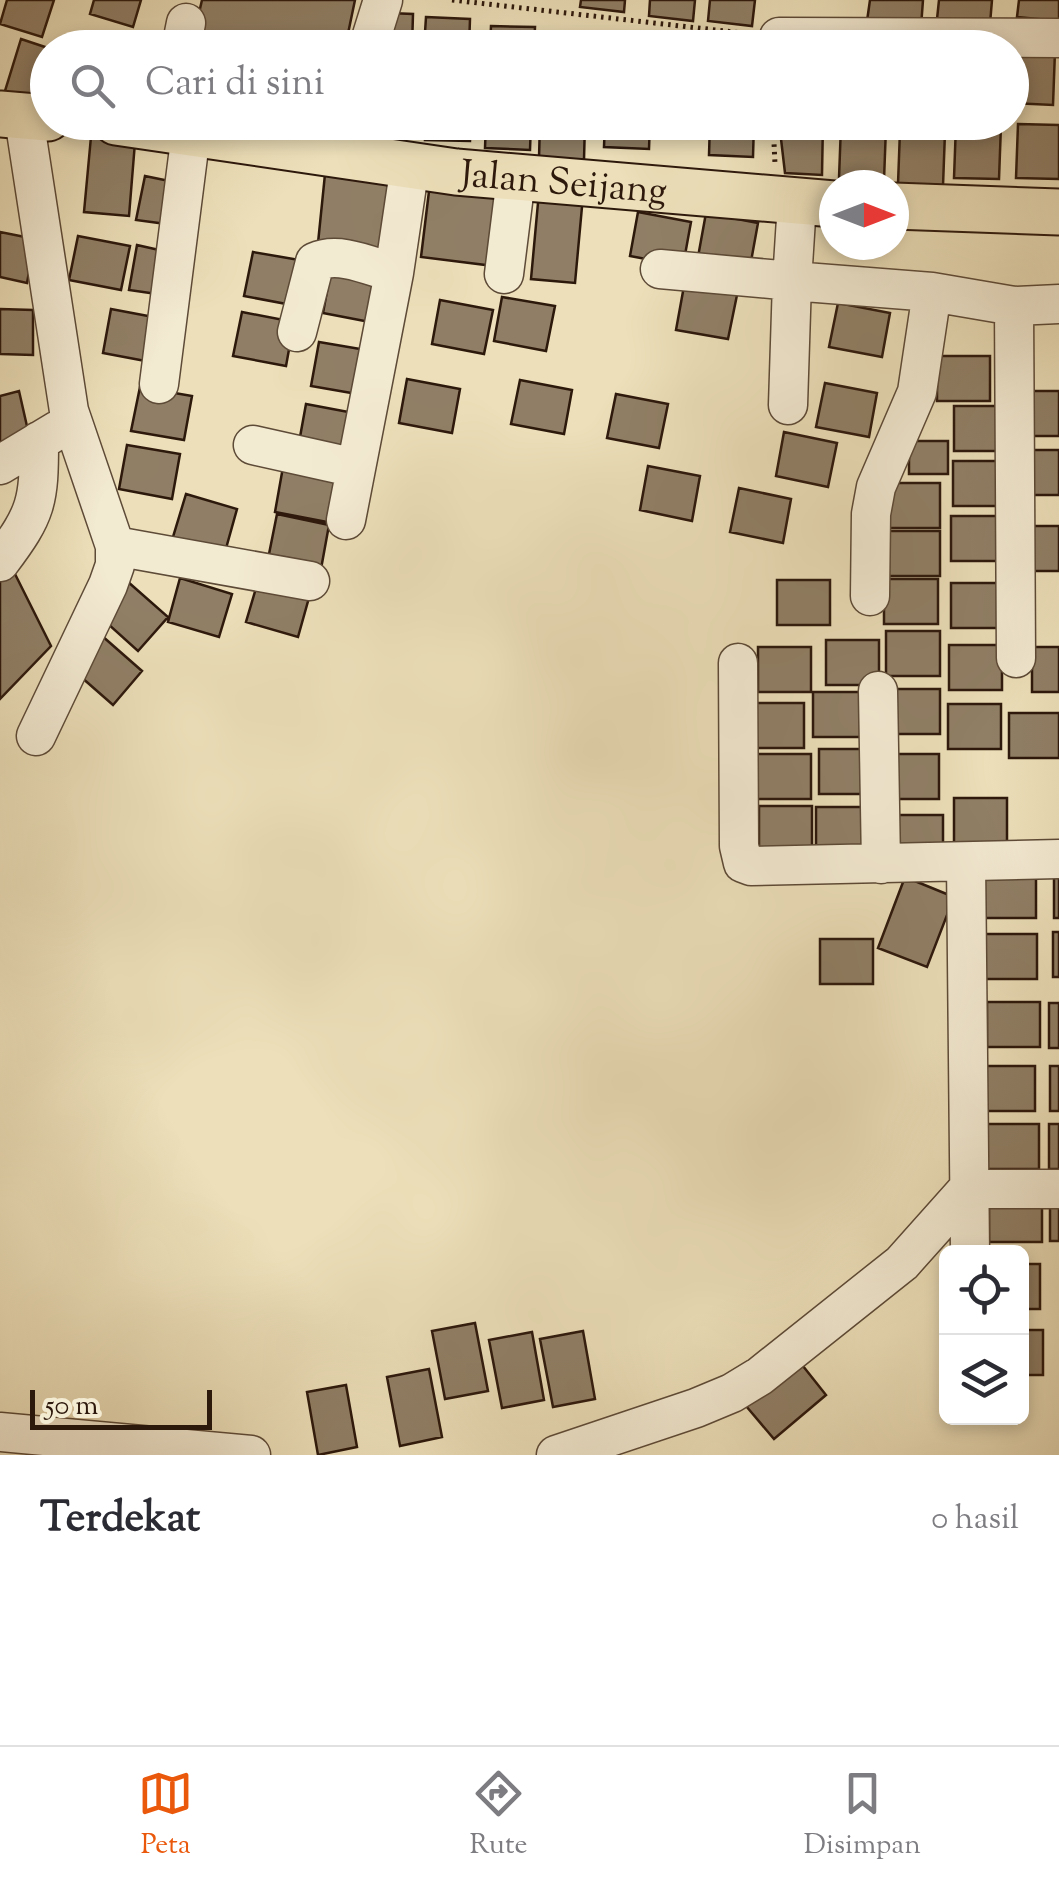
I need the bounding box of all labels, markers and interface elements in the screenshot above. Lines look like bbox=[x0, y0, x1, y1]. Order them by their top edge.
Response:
search box bbox=[30, 30, 1029, 140]
icon: search bbox=[65, 58, 120, 113]
text: Cari di sini bbox=[145, 58, 325, 112]
street label: Jalan Seijang bbox=[456, 149, 669, 221]
north arrow bbox=[819, 170, 909, 260]
map controls bbox=[939, 1245, 1029, 1425]
button: locate bbox=[939, 1245, 1029, 1335]
button: layers bbox=[939, 1335, 1029, 1425]
scale bar bbox=[30, 1385, 212, 1430]
text: 50 m bbox=[45, 1387, 99, 1427]
text: Terdekat bbox=[40, 1490, 200, 1550]
text: 0 hasil bbox=[931, 1497, 1019, 1543]
tab: Peta bbox=[138, 1766, 193, 1866]
tab: Rute bbox=[469, 1766, 528, 1866]
tab: Disimpan bbox=[804, 1766, 921, 1866]

